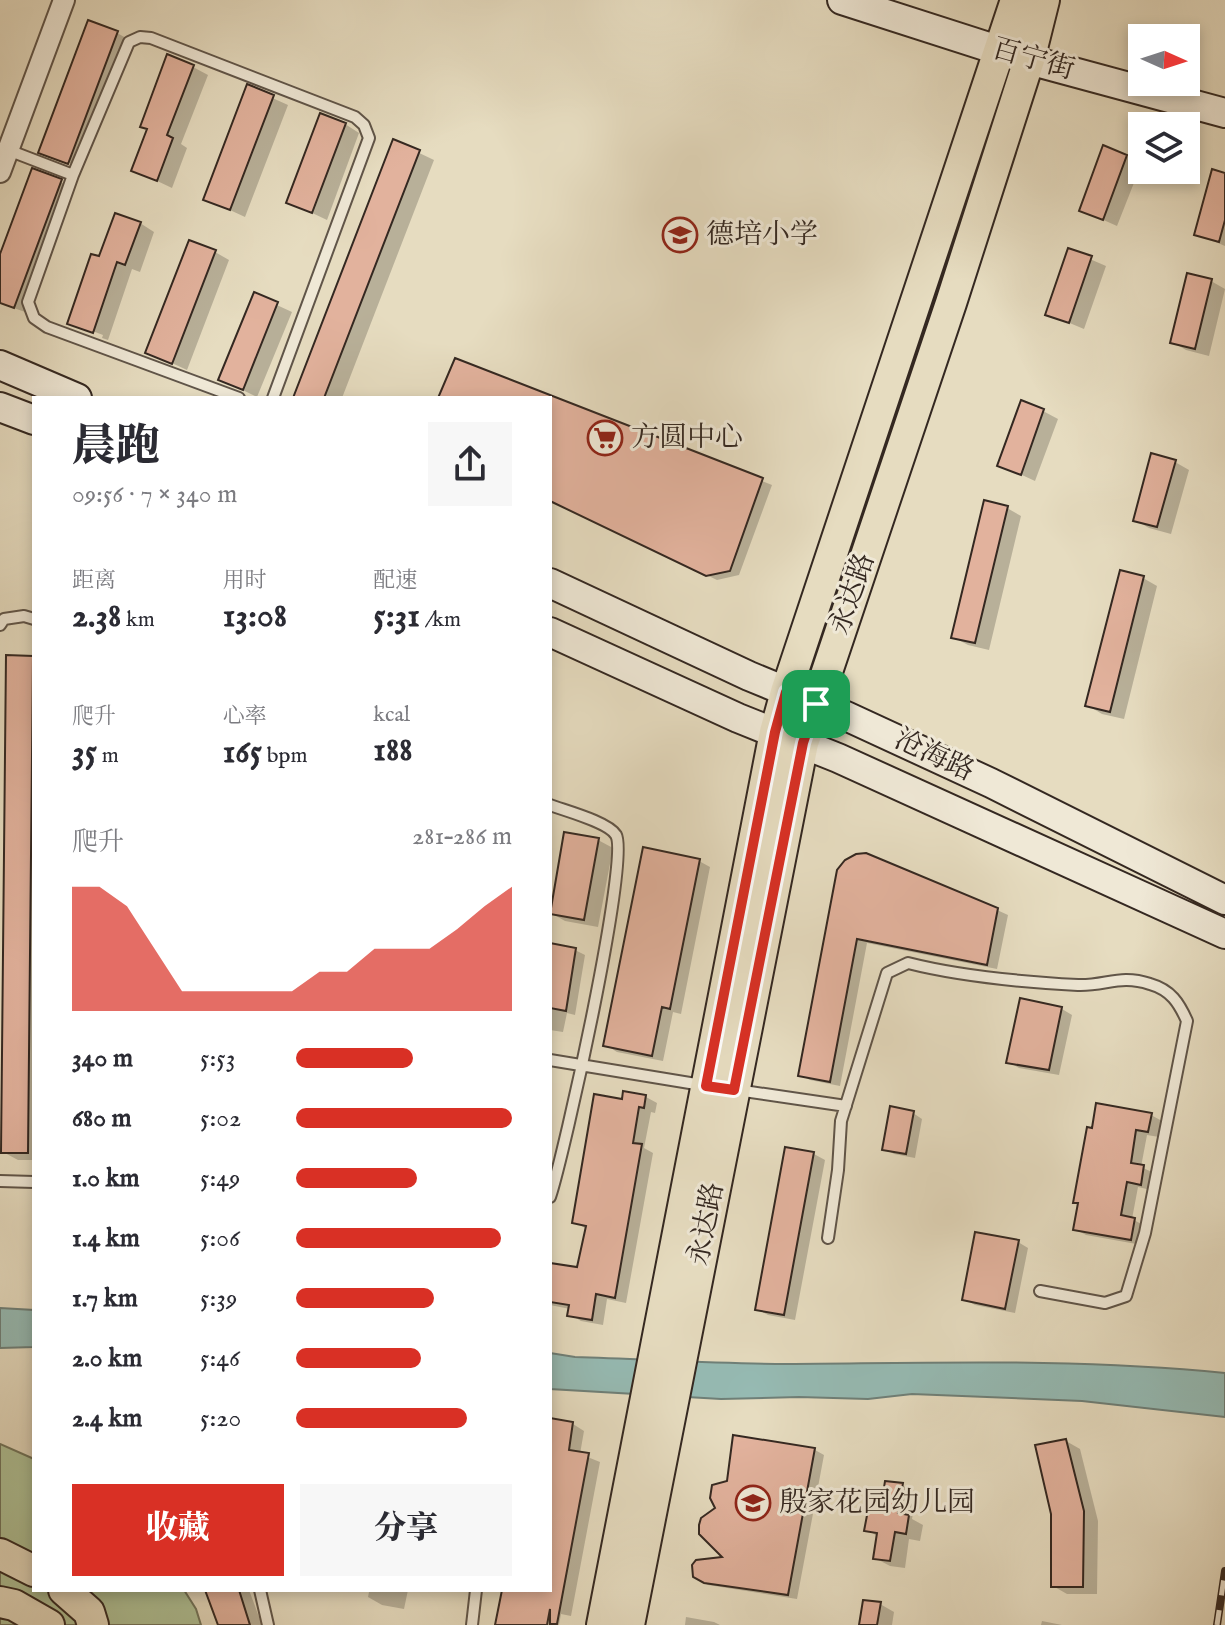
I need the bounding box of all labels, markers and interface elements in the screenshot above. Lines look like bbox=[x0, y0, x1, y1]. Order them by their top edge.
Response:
north arrow bbox=[1128, 24, 1200, 96]
map controls bbox=[1128, 24, 1200, 184]
street label: 百宁街 bbox=[988, 32, 1078, 88]
button: layers bbox=[1128, 112, 1200, 184]
school or university icon: 德培小学 bbox=[661, 216, 699, 254]
place label: 德培小学 bbox=[706, 218, 818, 253]
supermarket icon: 方圆中心 bbox=[586, 419, 624, 457]
text: 晨跑 bbox=[72, 420, 160, 476]
place label: 方圆中心 bbox=[631, 421, 743, 456]
button: share bbox=[428, 422, 512, 506]
text: 09:56 · 7 × 340 m bbox=[72, 478, 237, 511]
street label: 永达路 bbox=[823, 549, 883, 639]
text: 距离 bbox=[72, 567, 116, 595]
text: 用时 bbox=[223, 567, 267, 595]
text: 配速 bbox=[373, 567, 417, 595]
text: 2.38 bbox=[72, 595, 121, 638]
text: 13:08 bbox=[223, 595, 287, 638]
text: 5:31 bbox=[373, 595, 420, 638]
text: km bbox=[121, 606, 155, 634]
text: /km bbox=[420, 606, 461, 634]
pin bbox=[782, 670, 850, 738]
icon: arrive bbox=[794, 682, 838, 726]
text: kcal bbox=[373, 701, 410, 729]
text: 爬升 bbox=[72, 703, 116, 731]
text: 心率 bbox=[223, 703, 267, 731]
street label: 沧海路 bbox=[889, 722, 979, 790]
text: 188 bbox=[373, 729, 413, 772]
text: 35 bbox=[72, 731, 97, 774]
text: 165 bbox=[223, 731, 262, 774]
text: m bbox=[97, 742, 119, 770]
text: bpm bbox=[262, 742, 307, 770]
text: 281–286 m bbox=[412, 820, 512, 853]
text: 爬升 bbox=[72, 826, 124, 859]
text: 340 m bbox=[72, 1042, 133, 1075]
text: 5:53 bbox=[200, 1042, 235, 1075]
text: 680 m bbox=[72, 1102, 132, 1135]
text: 5:02 bbox=[200, 1102, 241, 1135]
text: 1.0 km bbox=[72, 1162, 140, 1195]
text: 5:49 bbox=[200, 1162, 240, 1195]
street label: 永达路 bbox=[682, 1179, 732, 1269]
text: 1.4 km bbox=[72, 1222, 140, 1255]
text: 5:06 bbox=[200, 1222, 240, 1255]
text: 1.7 km bbox=[72, 1282, 138, 1315]
text: 5:39 bbox=[200, 1282, 237, 1315]
text: 2.0 km bbox=[72, 1342, 142, 1375]
text: 5:46 bbox=[200, 1342, 240, 1375]
text: 2.4 km bbox=[72, 1402, 142, 1435]
text: 5:20 bbox=[200, 1402, 241, 1435]
button: 收藏 bbox=[72, 1484, 284, 1576]
button: 分享 bbox=[300, 1484, 512, 1576]
school or university icon: 殷家花园幼儿园 bbox=[734, 1484, 772, 1522]
place label: 殷家花园幼儿园 bbox=[779, 1486, 975, 1521]

